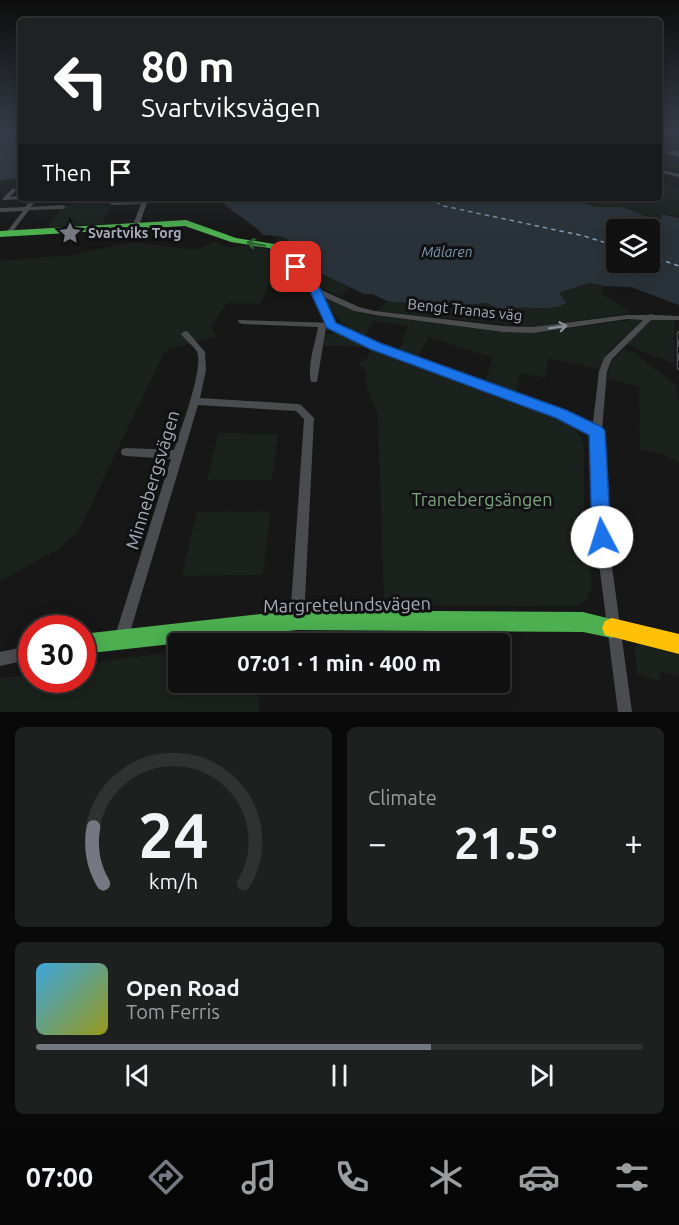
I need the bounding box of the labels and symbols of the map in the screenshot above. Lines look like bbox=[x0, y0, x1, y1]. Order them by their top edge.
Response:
place icon: Svartviks Torg bbox=[57, 220, 83, 246]
place label: Svartviks Torg bbox=[88, 225, 182, 241]
one-way arrow bbox=[247, 238, 266, 249]
pin bbox=[270, 241, 321, 292]
water label: Mälaren bbox=[422, 244, 472, 260]
street label: Bengt Tranas väg bbox=[407, 295, 523, 324]
one-way arrow bbox=[548, 321, 567, 332]
street label: Minnebergsvägen bbox=[121, 408, 183, 552]
park label: Tranebergsängen bbox=[411, 489, 553, 509]
position arrow bbox=[570, 505, 634, 569]
street label: Margretelundsvägen bbox=[263, 593, 431, 615]
speed limit sign: 30 bbox=[18, 615, 96, 693]

